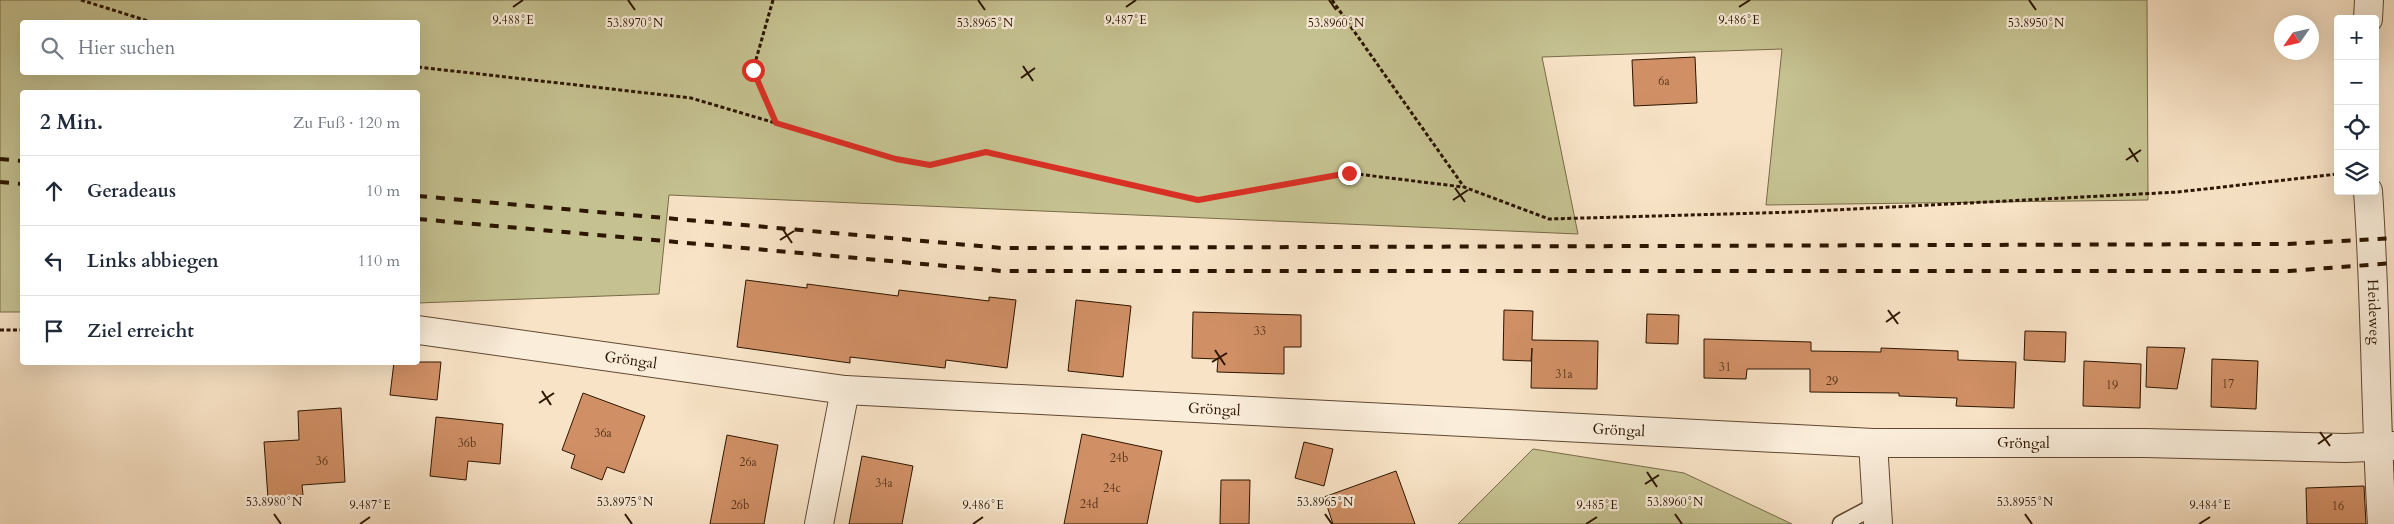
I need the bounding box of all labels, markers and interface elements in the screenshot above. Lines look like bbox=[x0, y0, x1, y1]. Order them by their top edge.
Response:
text: 9.488°E bbox=[492, 12, 534, 28]
text: 9.487°E bbox=[1105, 12, 1147, 28]
text: 9.486°E bbox=[1718, 12, 1760, 28]
text: 53.8970°N bbox=[607, 15, 664, 31]
text: 53.8965°N bbox=[957, 15, 1014, 31]
text: 53.8960°N bbox=[1308, 15, 1365, 31]
text: 53.8950°N bbox=[2008, 15, 2065, 31]
north arrow bbox=[2274, 15, 2319, 60]
map controls bbox=[2334, 15, 2379, 195]
button: + bbox=[2334, 15, 2379, 60]
search box bbox=[20, 20, 420, 75]
icon: search bbox=[38, 34, 66, 62]
text: Hier suchen bbox=[78, 35, 175, 61]
route start bbox=[742, 59, 765, 82]
button: − bbox=[2334, 60, 2379, 105]
house number: 6a bbox=[1658, 73, 1670, 89]
button: locate bbox=[2334, 105, 2379, 150]
text: 2 Min. bbox=[40, 108, 103, 137]
text: Zu Fuß · 120 m bbox=[293, 112, 400, 134]
button: layers bbox=[2334, 150, 2379, 195]
route end bbox=[1338, 162, 1361, 185]
icon: ahead bbox=[40, 177, 68, 205]
text: Geradeaus bbox=[87, 178, 176, 204]
text: 10 m bbox=[366, 180, 400, 202]
icon: left bbox=[40, 247, 68, 275]
text: Links abbiegen bbox=[87, 248, 219, 274]
text: 110 m bbox=[358, 250, 400, 272]
street label: Heideweg bbox=[2363, 279, 2385, 346]
icon: arrive bbox=[40, 317, 68, 345]
text: Ziel erreicht bbox=[87, 318, 194, 344]
house number: 33 bbox=[1254, 323, 1266, 339]
street label: Gröngal bbox=[603, 346, 659, 374]
house number: 31 bbox=[1719, 359, 1731, 375]
house number: 31a bbox=[1555, 366, 1574, 382]
house number: 29 bbox=[1826, 373, 1838, 389]
house number: 17 bbox=[2222, 376, 2234, 392]
house number: 19 bbox=[2106, 377, 2118, 393]
street label: Gröngal bbox=[1187, 398, 1241, 420]
street label: Gröngal bbox=[1592, 419, 1646, 441]
house number: 36a bbox=[594, 425, 613, 441]
street label: Gröngal bbox=[1997, 433, 2050, 453]
house number: 36b bbox=[458, 435, 476, 451]
house number: 24b bbox=[1110, 450, 1128, 466]
house number: 36 bbox=[316, 453, 328, 469]
house number: 26a bbox=[739, 454, 758, 470]
house number: 34a bbox=[875, 475, 894, 491]
house number: 24c bbox=[1103, 480, 1121, 496]
text: 53.8980°N bbox=[246, 494, 303, 510]
text: 53.8975°N bbox=[597, 494, 654, 510]
text: 53.8965°N bbox=[1297, 494, 1354, 510]
text: 53.8960°N bbox=[1647, 494, 1704, 510]
text: 53.8955°N bbox=[1997, 494, 2054, 510]
house number: 24d bbox=[1080, 496, 1099, 512]
text: 9.487°E bbox=[349, 497, 391, 513]
house number: 26b bbox=[731, 497, 749, 513]
text: 9.486°E bbox=[962, 497, 1004, 513]
text: 9.485°E bbox=[1576, 497, 1618, 513]
text: 9.484°E bbox=[2189, 497, 2231, 513]
house number: 16 bbox=[2332, 498, 2344, 514]

